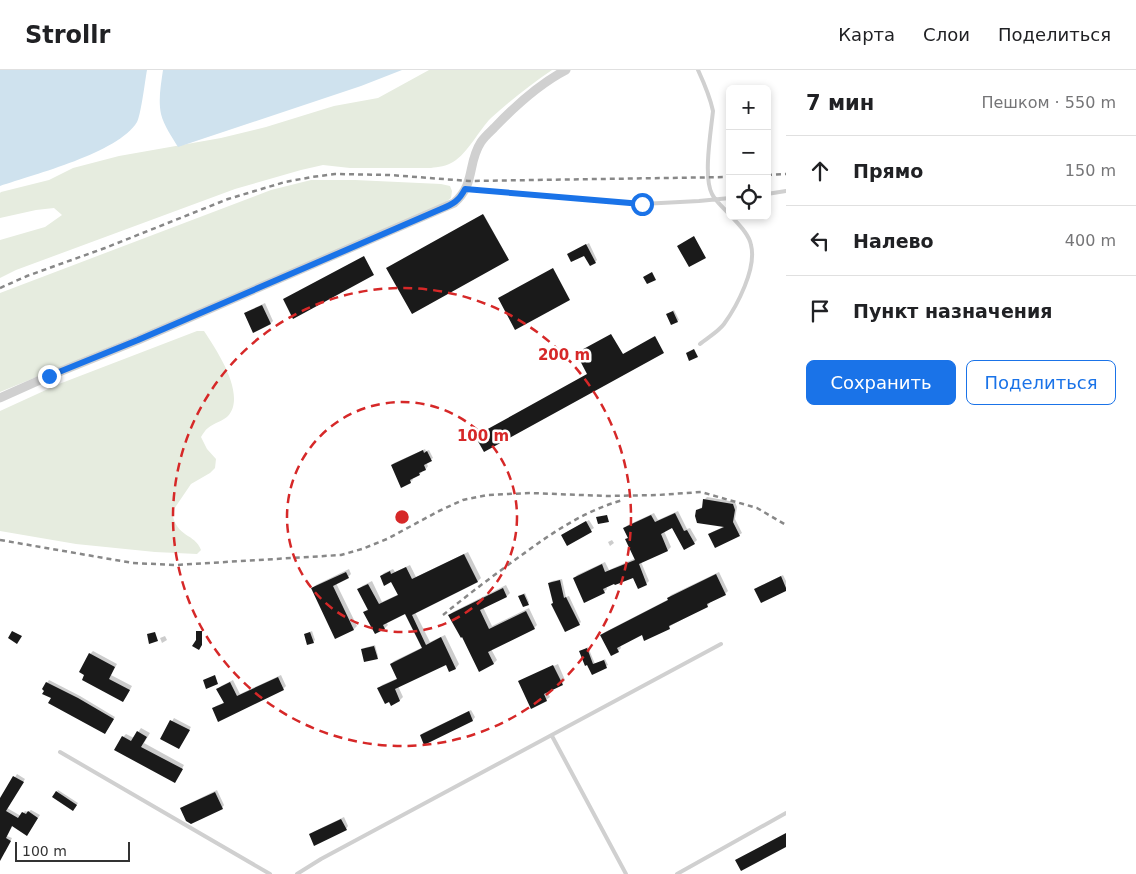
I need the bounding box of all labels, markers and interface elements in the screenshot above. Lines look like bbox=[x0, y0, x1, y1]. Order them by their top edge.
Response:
text: Strollr bbox=[25, 21, 110, 49]
text: Карта bbox=[838, 24, 895, 45]
text: Слои bbox=[923, 24, 970, 45]
text: Поделиться bbox=[998, 24, 1111, 45]
map controls bbox=[726, 85, 771, 220]
button: + bbox=[726, 85, 771, 130]
text: 7 мин bbox=[806, 91, 874, 115]
text: Пешком · 550 m bbox=[981, 93, 1116, 112]
button: − bbox=[726, 130, 771, 175]
icon: ahead bbox=[806, 157, 834, 185]
text: Прямо bbox=[853, 160, 923, 182]
text: 150 m bbox=[1065, 161, 1116, 180]
button: locate bbox=[726, 175, 771, 220]
route start bbox=[631, 193, 654, 216]
icon: left bbox=[806, 227, 834, 255]
text: Налево bbox=[853, 230, 934, 252]
text: 400 m bbox=[1065, 231, 1116, 250]
icon: arrive bbox=[806, 297, 834, 325]
text: Пункт назначения bbox=[853, 300, 1052, 322]
text: 200 m bbox=[538, 346, 590, 364]
button: Сохранить bbox=[806, 360, 956, 405]
button: Поделиться bbox=[966, 360, 1116, 405]
route end bbox=[38, 365, 61, 388]
text: 100 m bbox=[457, 427, 509, 445]
centre of rings bbox=[393, 508, 411, 526]
scale bar bbox=[15, 839, 130, 862]
text: 100 m bbox=[22, 843, 67, 859]

